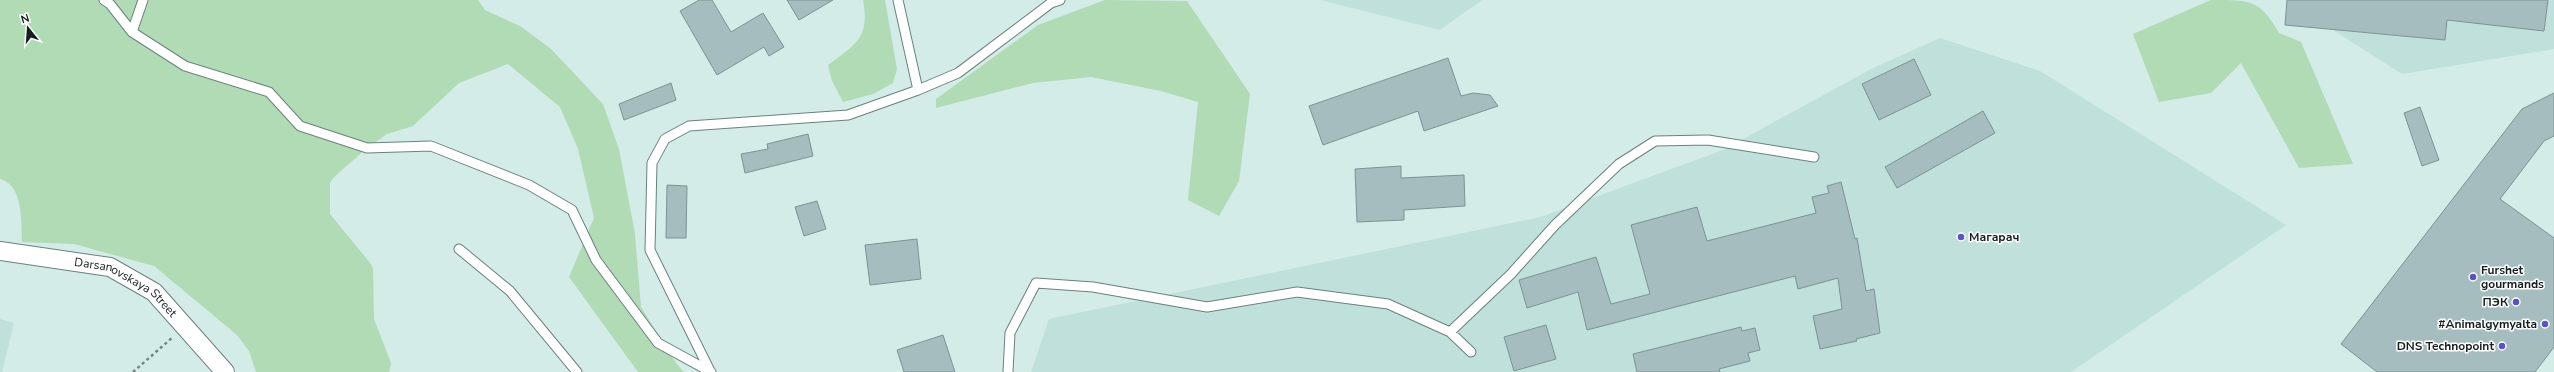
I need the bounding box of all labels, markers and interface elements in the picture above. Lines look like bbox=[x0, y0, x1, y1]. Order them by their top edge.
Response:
north arrow bbox=[8, 8, 48, 48]
text: N bbox=[19, 11, 31, 27]
place label: Магарач bbox=[1969, 229, 2019, 245]
marker: Магарач bbox=[1956, 232, 1966, 242]
street label: Darsanovskaya Street bbox=[73, 254, 181, 321]
place label: Furshet gourmands bbox=[2481, 262, 2544, 292]
marker: Furshet gourmands bbox=[2468, 272, 2478, 282]
place label: ПЭК bbox=[2483, 294, 2509, 310]
marker: ПЭК bbox=[2511, 297, 2521, 307]
place label: #Animalgymyalta bbox=[2438, 316, 2537, 332]
marker: #Animalgymyalta bbox=[2540, 319, 2550, 329]
place label: DNS Technopoint bbox=[2397, 338, 2494, 354]
marker: DNS Technopoint bbox=[2497, 341, 2507, 351]

